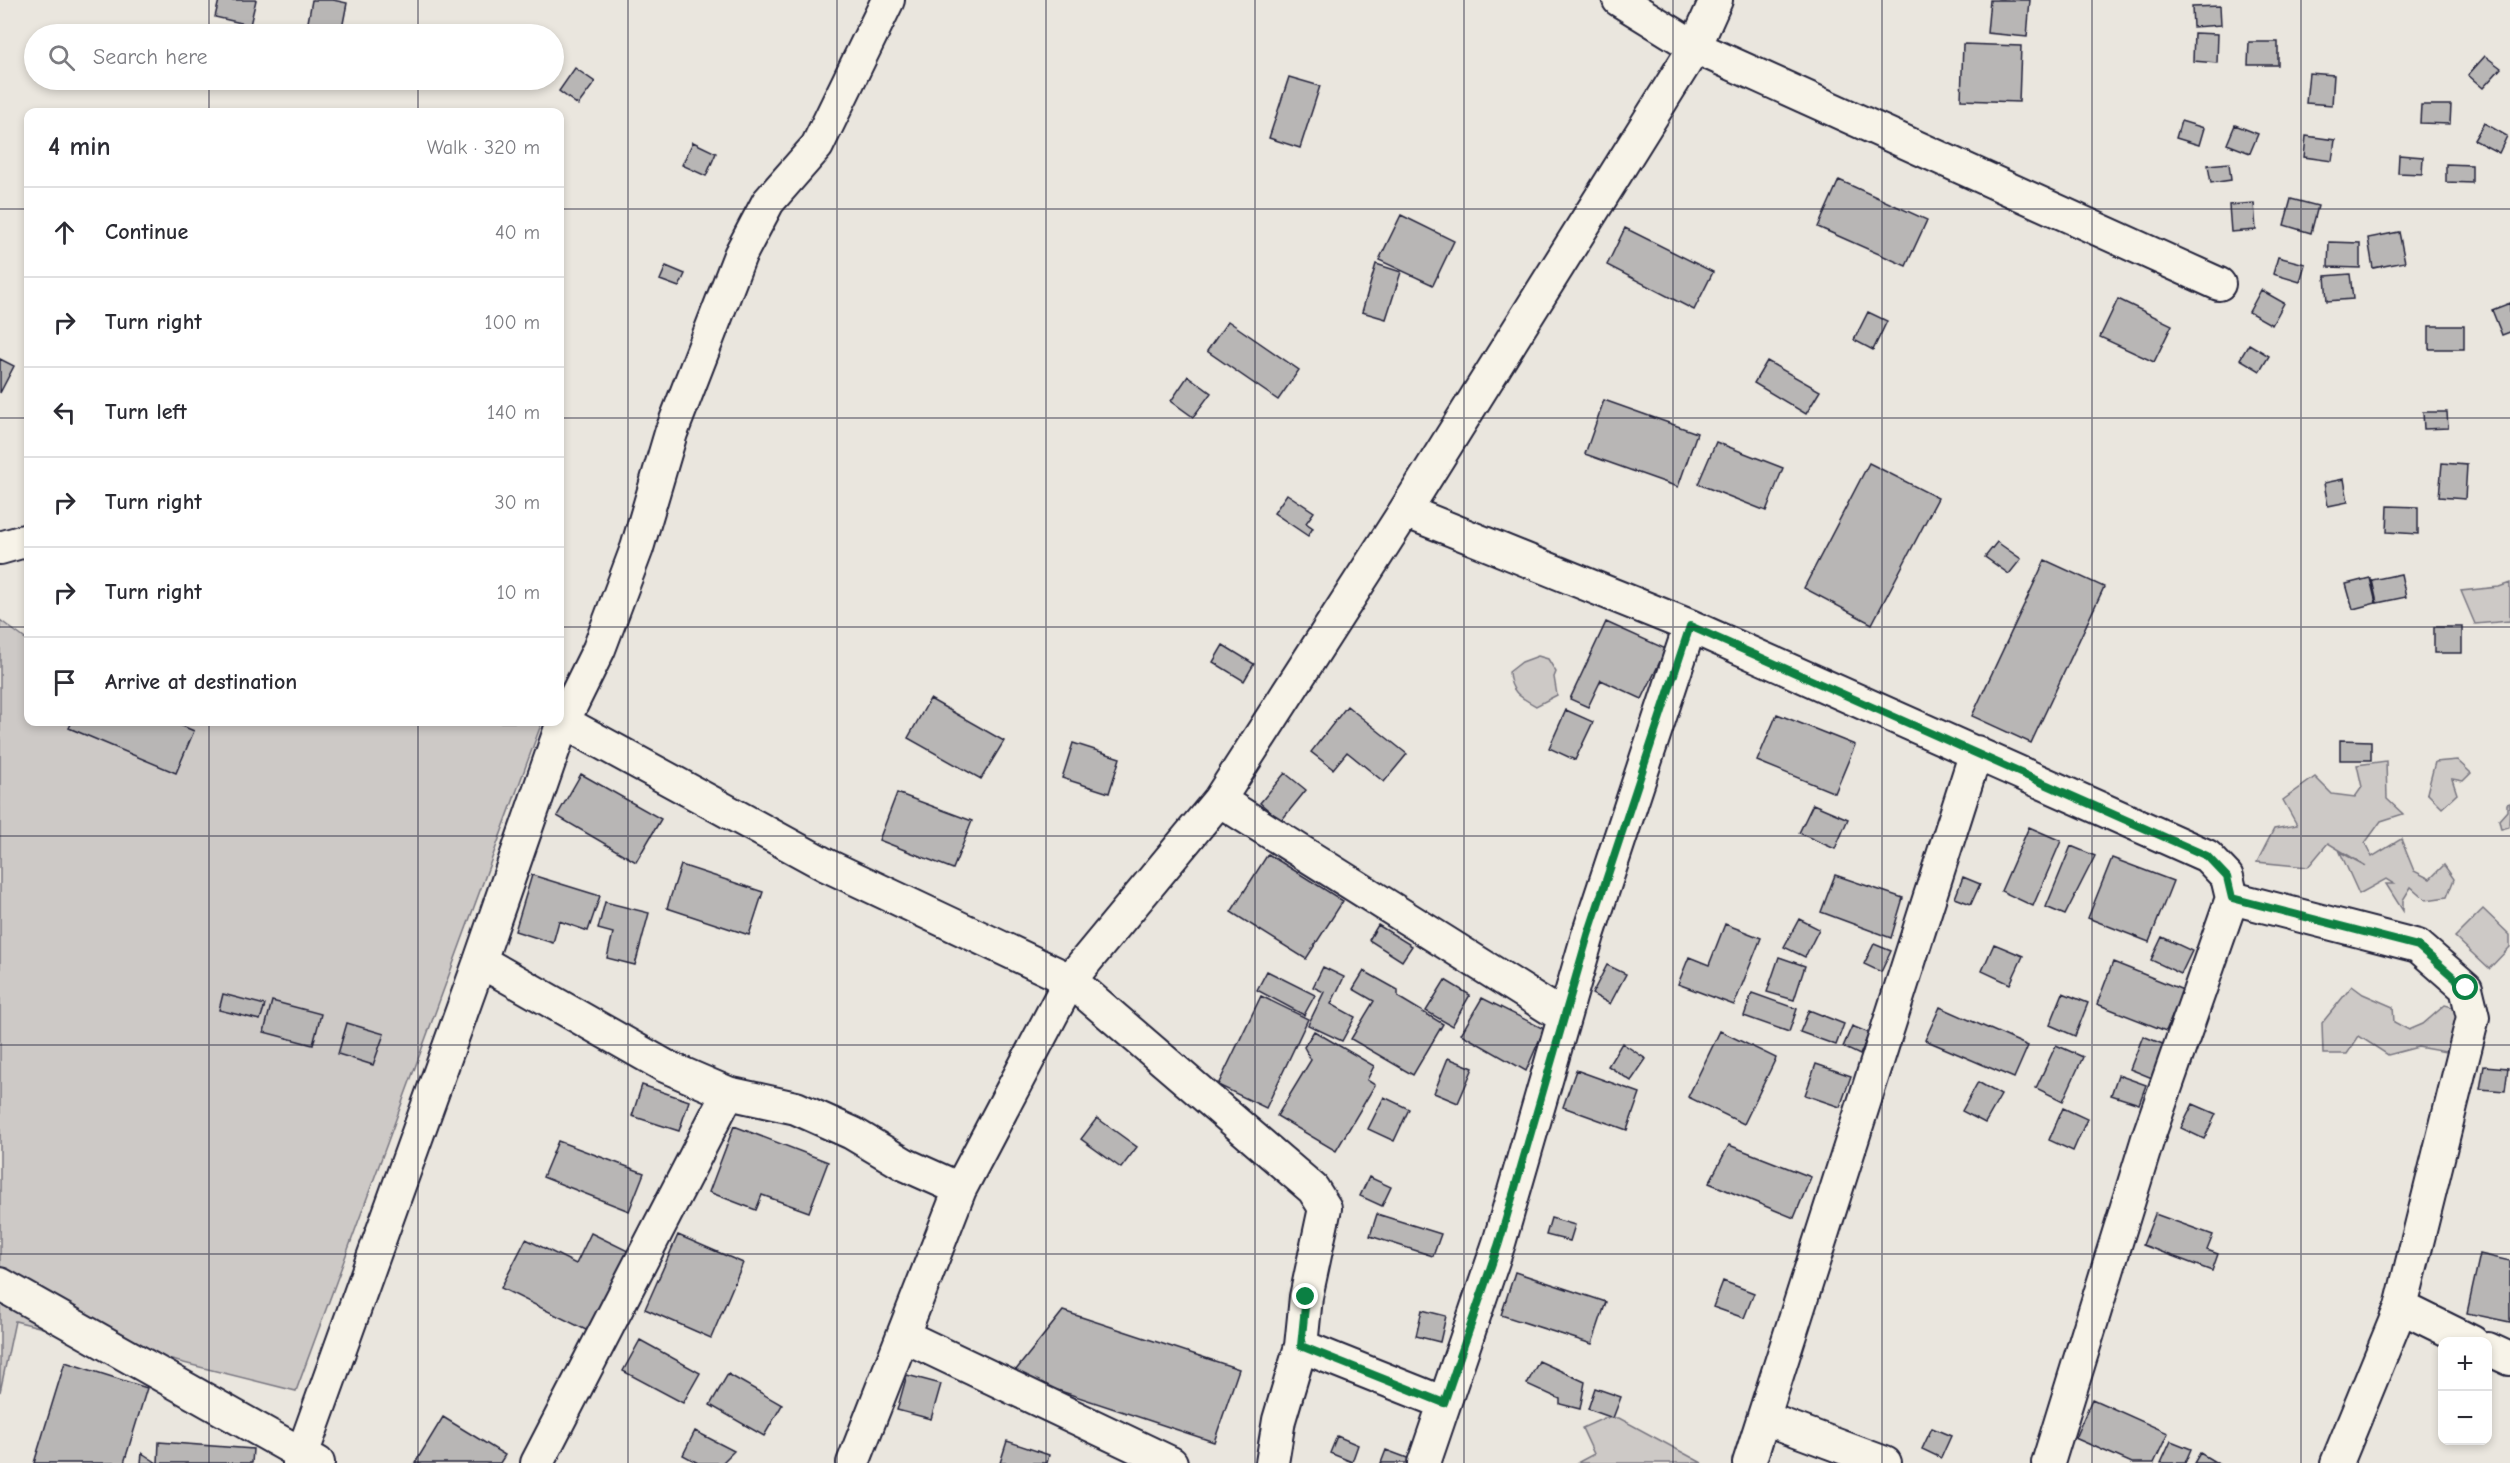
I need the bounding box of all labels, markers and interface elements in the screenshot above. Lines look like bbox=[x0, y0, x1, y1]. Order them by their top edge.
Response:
search box bbox=[24, 24, 564, 90]
icon: search bbox=[45, 41, 78, 74]
text: Search here bbox=[93, 44, 208, 70]
text: 4 min bbox=[48, 132, 111, 162]
text: Walk · 320 m bbox=[427, 136, 540, 159]
icon: ahead bbox=[48, 216, 81, 249]
text: Continue bbox=[105, 219, 188, 245]
text: 40 m bbox=[495, 221, 540, 244]
icon: right bbox=[48, 306, 81, 339]
text: Turn right bbox=[105, 309, 202, 335]
text: 100 m bbox=[485, 311, 540, 334]
icon: left bbox=[48, 396, 81, 429]
text: Turn left bbox=[105, 399, 187, 425]
text: 140 m bbox=[487, 401, 540, 424]
icon: right bbox=[48, 486, 81, 519]
text: Turn right bbox=[105, 489, 202, 515]
text: 30 m bbox=[494, 491, 540, 514]
icon: right bbox=[48, 576, 81, 609]
text: Turn right bbox=[105, 579, 202, 605]
text: 10 m bbox=[497, 581, 540, 604]
icon: arrive bbox=[48, 666, 81, 699]
text: Arrive at destination bbox=[105, 669, 297, 695]
route start bbox=[2452, 974, 2478, 1000]
route end bbox=[1292, 1283, 1318, 1309]
map controls bbox=[2438, 1337, 2492, 1445]
button: + bbox=[2438, 1337, 2492, 1391]
button: − bbox=[2438, 1391, 2492, 1445]

